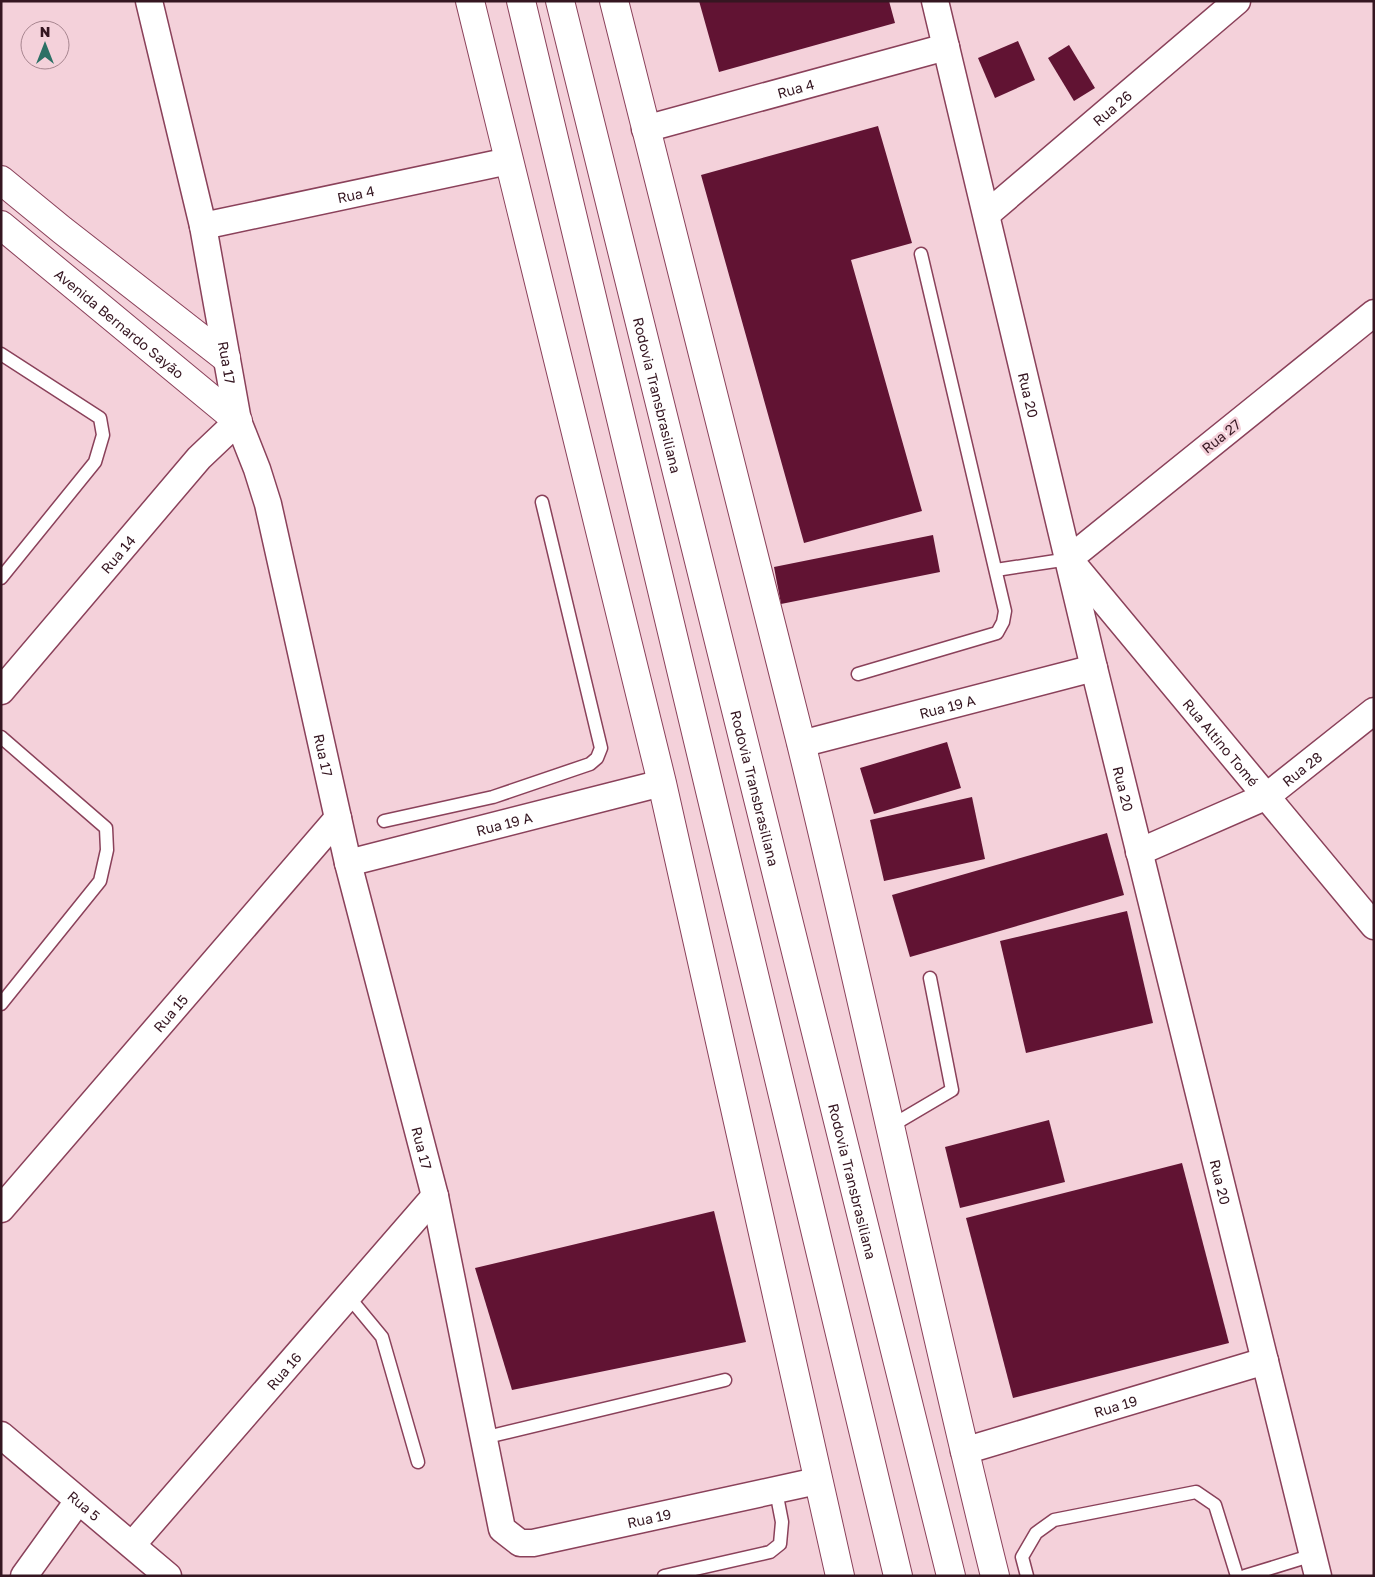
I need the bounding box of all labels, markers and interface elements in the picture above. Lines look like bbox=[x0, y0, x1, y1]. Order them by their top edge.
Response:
north arrow bbox=[20, 20, 70, 70]
text: N bbox=[40, 23, 50, 40]
street label: Rua 4 bbox=[775, 75, 816, 101]
street label: Rua 26 bbox=[1089, 86, 1135, 129]
street label: Rua 4 bbox=[335, 181, 376, 206]
street label: Avenida Bernardo Sayão bbox=[52, 265, 188, 381]
street label: Rodovia Transbrasiliana bbox=[630, 315, 685, 475]
street label: Rua 17 bbox=[215, 340, 240, 385]
street label: Rua 20 bbox=[1015, 371, 1043, 419]
street label: Rua 27 bbox=[1198, 415, 1244, 457]
street label: Rua 14 bbox=[97, 531, 138, 576]
street label: Rua 19 A bbox=[917, 691, 978, 722]
street label: Rua Altino Tomé bbox=[1180, 695, 1263, 789]
street label: Rodovia Transbrasiliana bbox=[728, 708, 783, 868]
street label: Rua 17 bbox=[311, 732, 337, 778]
street label: Rua 28 bbox=[1278, 748, 1325, 789]
street label: Rua 20 bbox=[1110, 764, 1138, 813]
street label: Rua 19 A bbox=[474, 808, 534, 839]
street label: Rua 15 bbox=[149, 991, 191, 1035]
street label: Rodovia Transbrasiliana bbox=[825, 1101, 881, 1261]
street label: Rua 17 bbox=[409, 1125, 436, 1171]
street label: Rua 20 bbox=[1207, 1158, 1235, 1206]
street label: Rua 16 bbox=[262, 1348, 304, 1393]
street label: Rua 19 bbox=[1092, 1391, 1139, 1420]
street label: Rua 5 bbox=[65, 1487, 104, 1524]
street label: Rua 19 bbox=[625, 1505, 673, 1531]

